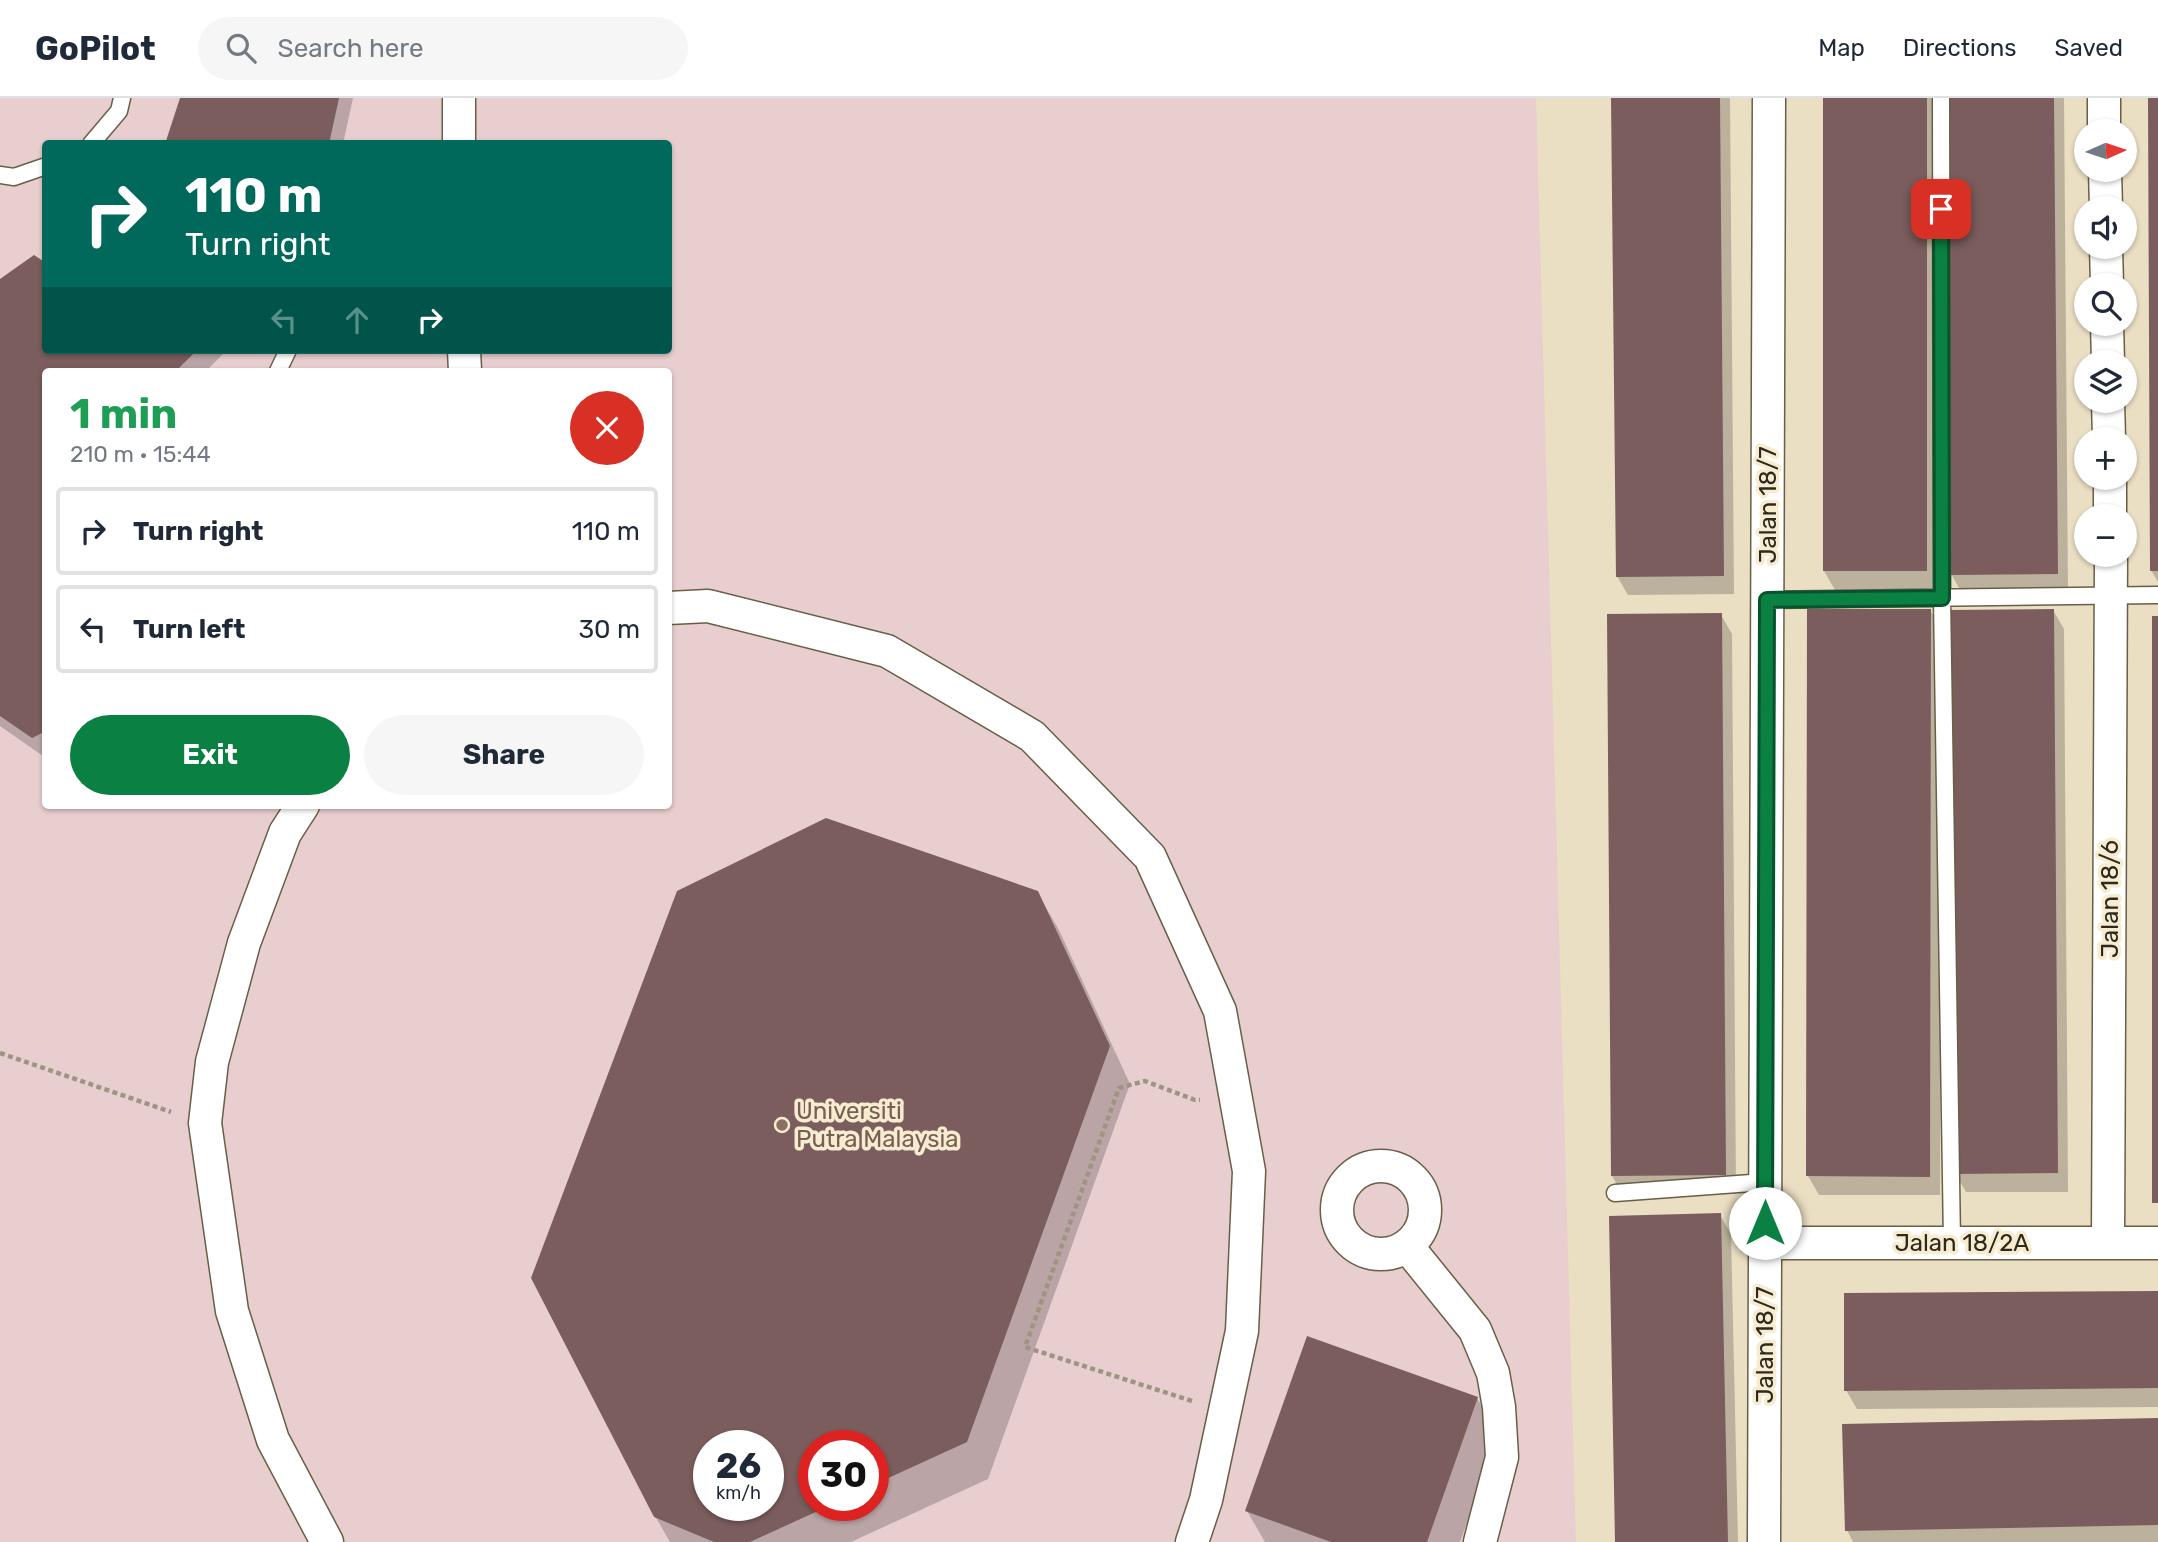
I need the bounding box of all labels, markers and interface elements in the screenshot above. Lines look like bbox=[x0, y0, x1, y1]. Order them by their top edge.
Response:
search box bbox=[198, 17, 688, 80]
text: GoPilot bbox=[35, 29, 156, 68]
icon: search bbox=[222, 29, 260, 67]
text: Search here bbox=[278, 33, 423, 64]
text: Map bbox=[1818, 34, 1865, 62]
text: Directions bbox=[1903, 34, 2016, 62]
text: Saved bbox=[2054, 34, 2123, 62]
north arrow bbox=[2074, 119, 2137, 182]
map controls bbox=[2074, 119, 2137, 567]
text: 110 m bbox=[185, 166, 322, 224]
icon: right bbox=[70, 168, 161, 259]
pin bbox=[1911, 179, 1971, 239]
icon: arrive bbox=[1922, 190, 1960, 228]
button: sound bbox=[2074, 196, 2137, 259]
text: Turn right bbox=[185, 225, 330, 263]
button: search bbox=[2074, 273, 2137, 336]
icon: left bbox=[265, 301, 303, 339]
icon: ahead bbox=[338, 301, 376, 339]
icon: right bbox=[411, 301, 449, 339]
button: layers bbox=[2074, 350, 2137, 413]
text: 1 min bbox=[70, 389, 177, 439]
button: close bbox=[570, 391, 644, 465]
button: + bbox=[2074, 427, 2137, 490]
text: 210 m · 15:44 bbox=[70, 440, 211, 468]
street label: Jalan 18/7 bbox=[1754, 446, 1782, 564]
button: − bbox=[2074, 504, 2137, 567]
icon: right bbox=[74, 512, 112, 550]
text: Turn right bbox=[133, 516, 263, 547]
text: 110 m bbox=[572, 516, 640, 547]
icon: left bbox=[74, 610, 112, 648]
text: Turn left bbox=[133, 614, 245, 645]
text: 30 m bbox=[578, 614, 640, 645]
button: Exit bbox=[70, 715, 350, 795]
button: Share bbox=[364, 715, 644, 795]
street label: Jalan 18/6 bbox=[2096, 840, 2124, 958]
place label: Universiti Putra Malaysia bbox=[796, 1097, 959, 1153]
marker: Universiti Putra Malaysia bbox=[774, 1117, 790, 1133]
position arrow bbox=[1728, 1186, 1802, 1260]
street label: Jalan 18/2A bbox=[1895, 1229, 2029, 1257]
street label: Jalan 18/7 bbox=[1751, 1286, 1779, 1404]
speed limit sign: 30 bbox=[798, 1430, 889, 1521]
text: 26 bbox=[716, 1445, 761, 1487]
text: km/h bbox=[716, 1482, 761, 1504]

